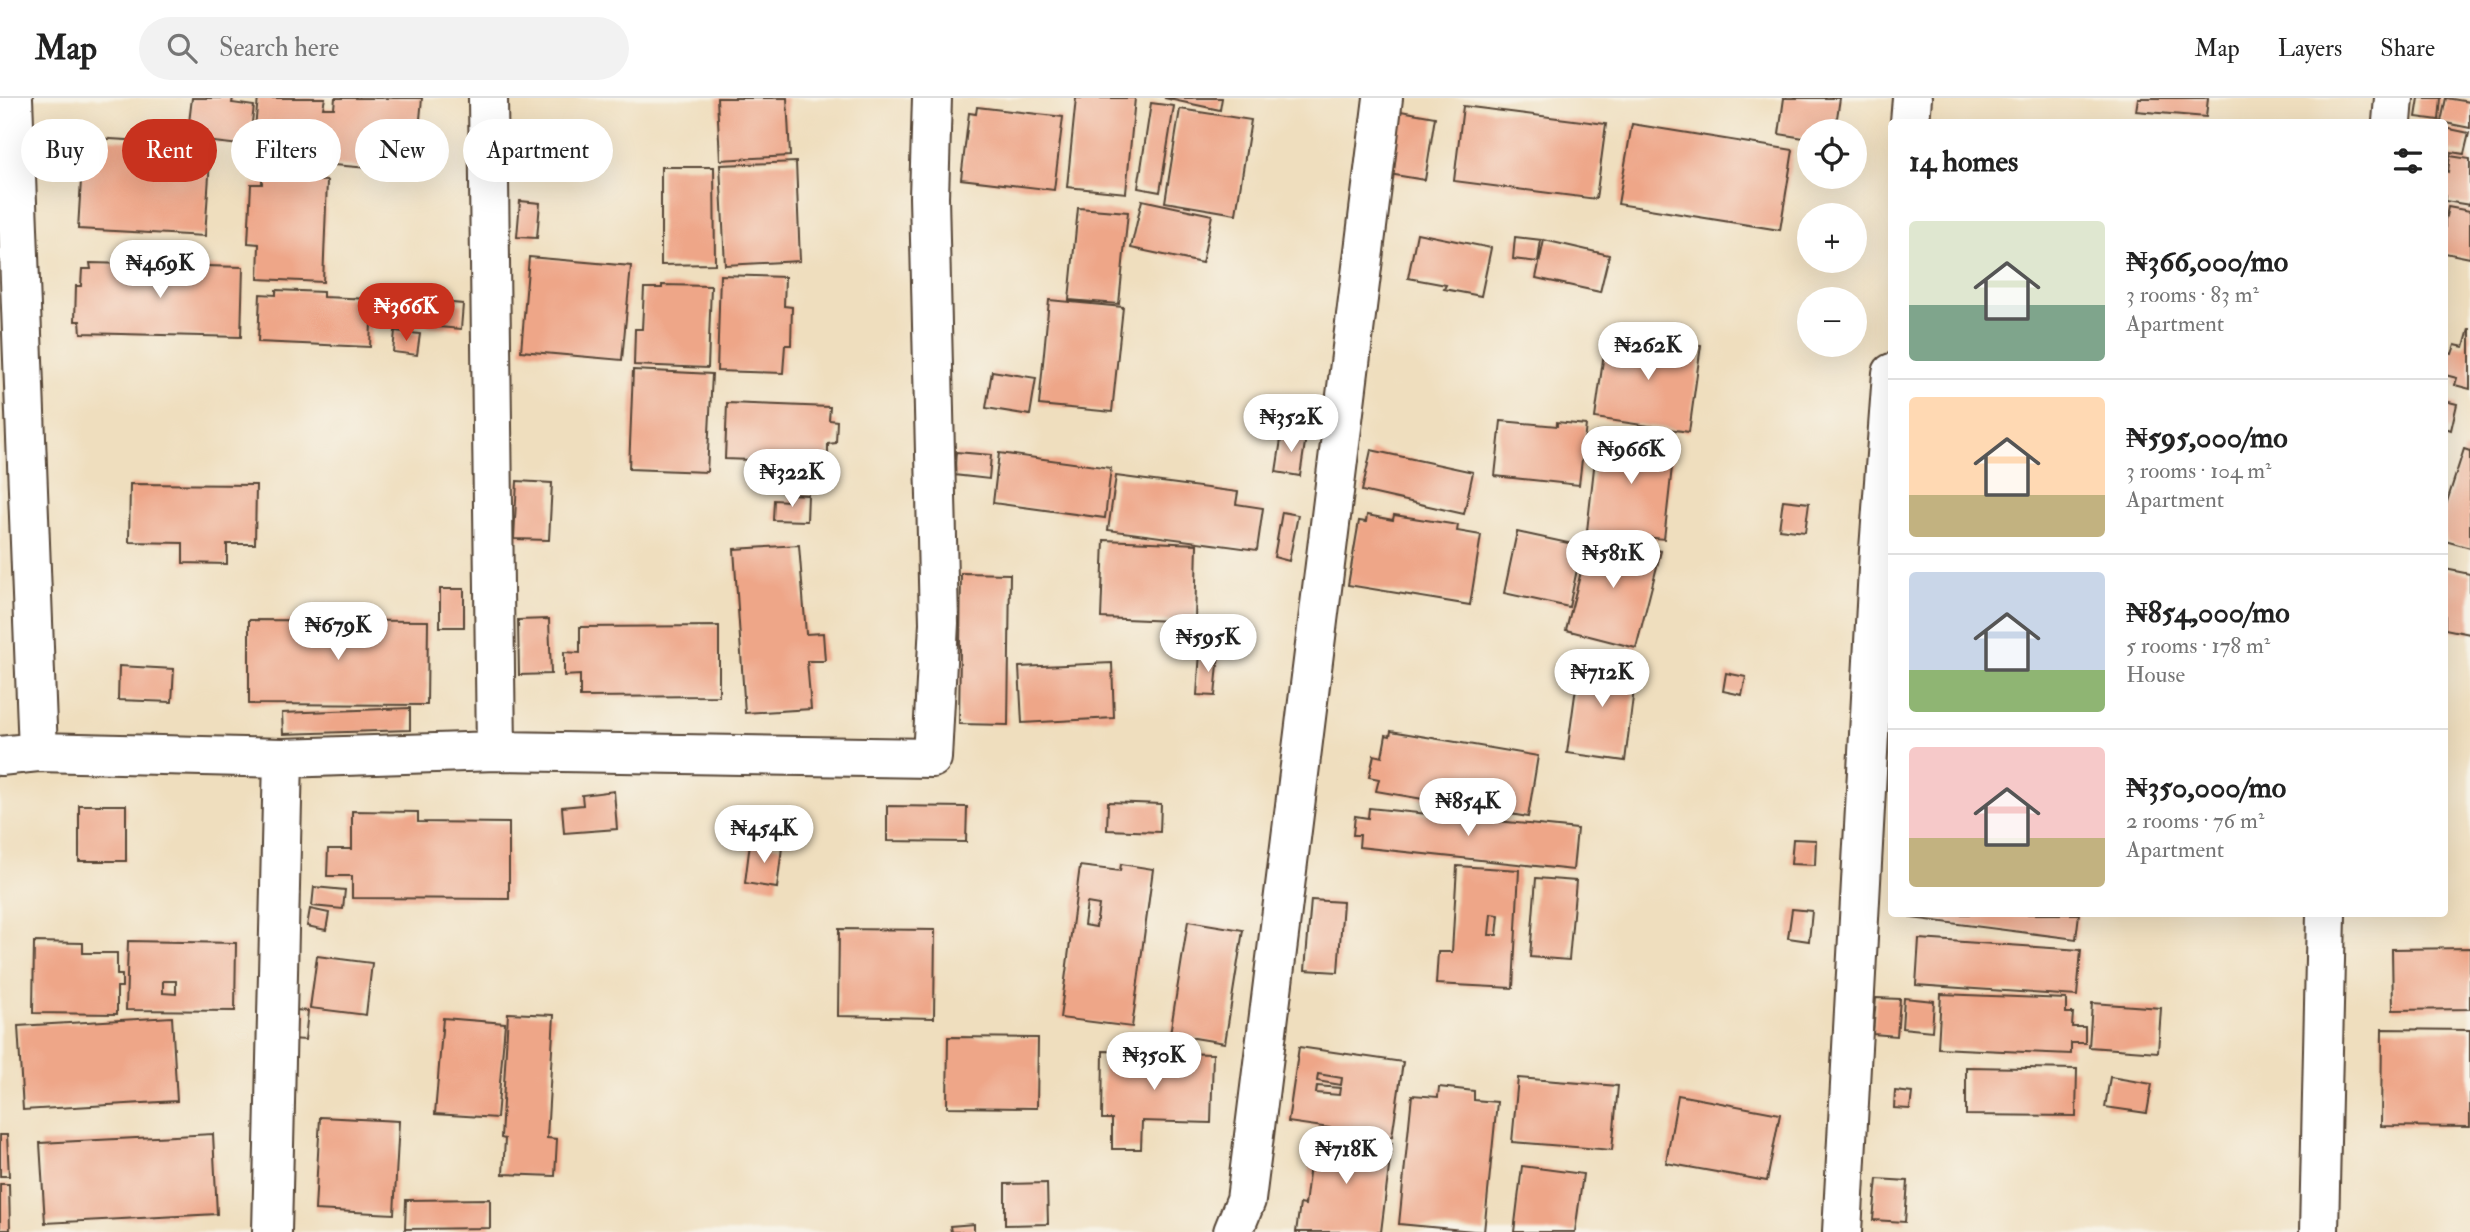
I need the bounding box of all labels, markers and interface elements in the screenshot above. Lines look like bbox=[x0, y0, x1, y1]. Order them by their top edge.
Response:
search box bbox=[139, 17, 629, 80]
text: Map bbox=[35, 28, 97, 69]
icon: search bbox=[163, 29, 201, 67]
text: Search here bbox=[219, 32, 339, 64]
text: Map bbox=[2195, 33, 2240, 64]
text: Layers bbox=[2278, 33, 2342, 64]
text: Share bbox=[2380, 33, 2435, 64]
chip: Buy bbox=[21, 119, 108, 182]
chip: Rent bbox=[122, 119, 217, 182]
chip: Filters bbox=[231, 119, 341, 182]
chip: New bbox=[355, 119, 449, 182]
chip: Apartment bbox=[463, 119, 613, 182]
map controls bbox=[1797, 119, 1867, 357]
button: locate bbox=[1797, 119, 1867, 189]
icon: filters bbox=[2389, 142, 2427, 180]
text: 14 homes bbox=[1909, 143, 2018, 180]
button: + bbox=[1797, 203, 1867, 273]
pin: ₦469K bbox=[111, 240, 209, 300]
text: ₦366,000/mo bbox=[2126, 243, 2288, 280]
text: ₦469K bbox=[126, 248, 194, 277]
icon: home bbox=[1965, 249, 2049, 333]
text: 3 rooms · 83 m² bbox=[2126, 280, 2259, 309]
pin: ₦366K bbox=[357, 284, 455, 343]
button: − bbox=[1797, 287, 1867, 357]
text: ₦366K bbox=[374, 291, 438, 320]
text: Apartment bbox=[2126, 309, 2224, 338]
pin: ₦262K bbox=[1599, 322, 1697, 382]
text: ₦262K bbox=[1614, 330, 1682, 359]
pin: ₦352K bbox=[1242, 394, 1340, 454]
text: ₦352K bbox=[1259, 402, 1323, 431]
text: ₦595,000/mo bbox=[2126, 419, 2288, 456]
icon: home bbox=[1965, 425, 2049, 509]
pin: ₦966K bbox=[1582, 426, 1680, 486]
text: ₦966K bbox=[1597, 434, 1665, 463]
pin: ₦322K bbox=[743, 450, 841, 509]
text: 3 rooms · 104 m² bbox=[2126, 456, 2272, 485]
text: ₦322K bbox=[760, 457, 824, 486]
text: Apartment bbox=[2126, 485, 2224, 514]
pin: ₦581K bbox=[1564, 531, 1662, 590]
text: ₦581K bbox=[1582, 538, 1644, 567]
text: ₦854,000/mo bbox=[2126, 594, 2290, 631]
icon: home bbox=[1965, 600, 2049, 684]
pin: ₦679K bbox=[289, 602, 387, 662]
text: ₦679K bbox=[305, 610, 371, 639]
pin: ₦595K bbox=[1159, 614, 1257, 674]
text: ₦595K bbox=[1176, 622, 1240, 651]
text: 5 rooms · 178 m² bbox=[2126, 631, 2270, 660]
pin: ₦712K bbox=[1553, 650, 1651, 709]
text: ₦712K bbox=[1570, 657, 1634, 686]
text: House bbox=[2126, 660, 2185, 689]
text: ₦350,000/mo bbox=[2126, 769, 2286, 806]
icon: home bbox=[1965, 775, 2049, 859]
pin: ₦854K bbox=[1419, 778, 1517, 838]
text: ₦854K bbox=[1435, 786, 1501, 815]
pin: ₦454K bbox=[715, 806, 813, 865]
text: 2 rooms · 76 m² bbox=[2126, 806, 2264, 835]
text: ₦454K bbox=[730, 813, 798, 842]
text: Apartment bbox=[2126, 835, 2224, 864]
pin: ₦350K bbox=[1105, 1032, 1203, 1092]
text: ₦350K bbox=[1122, 1040, 1186, 1069]
pin: ₦718K bbox=[1297, 1126, 1395, 1186]
text: ₦718K bbox=[1315, 1134, 1377, 1163]

